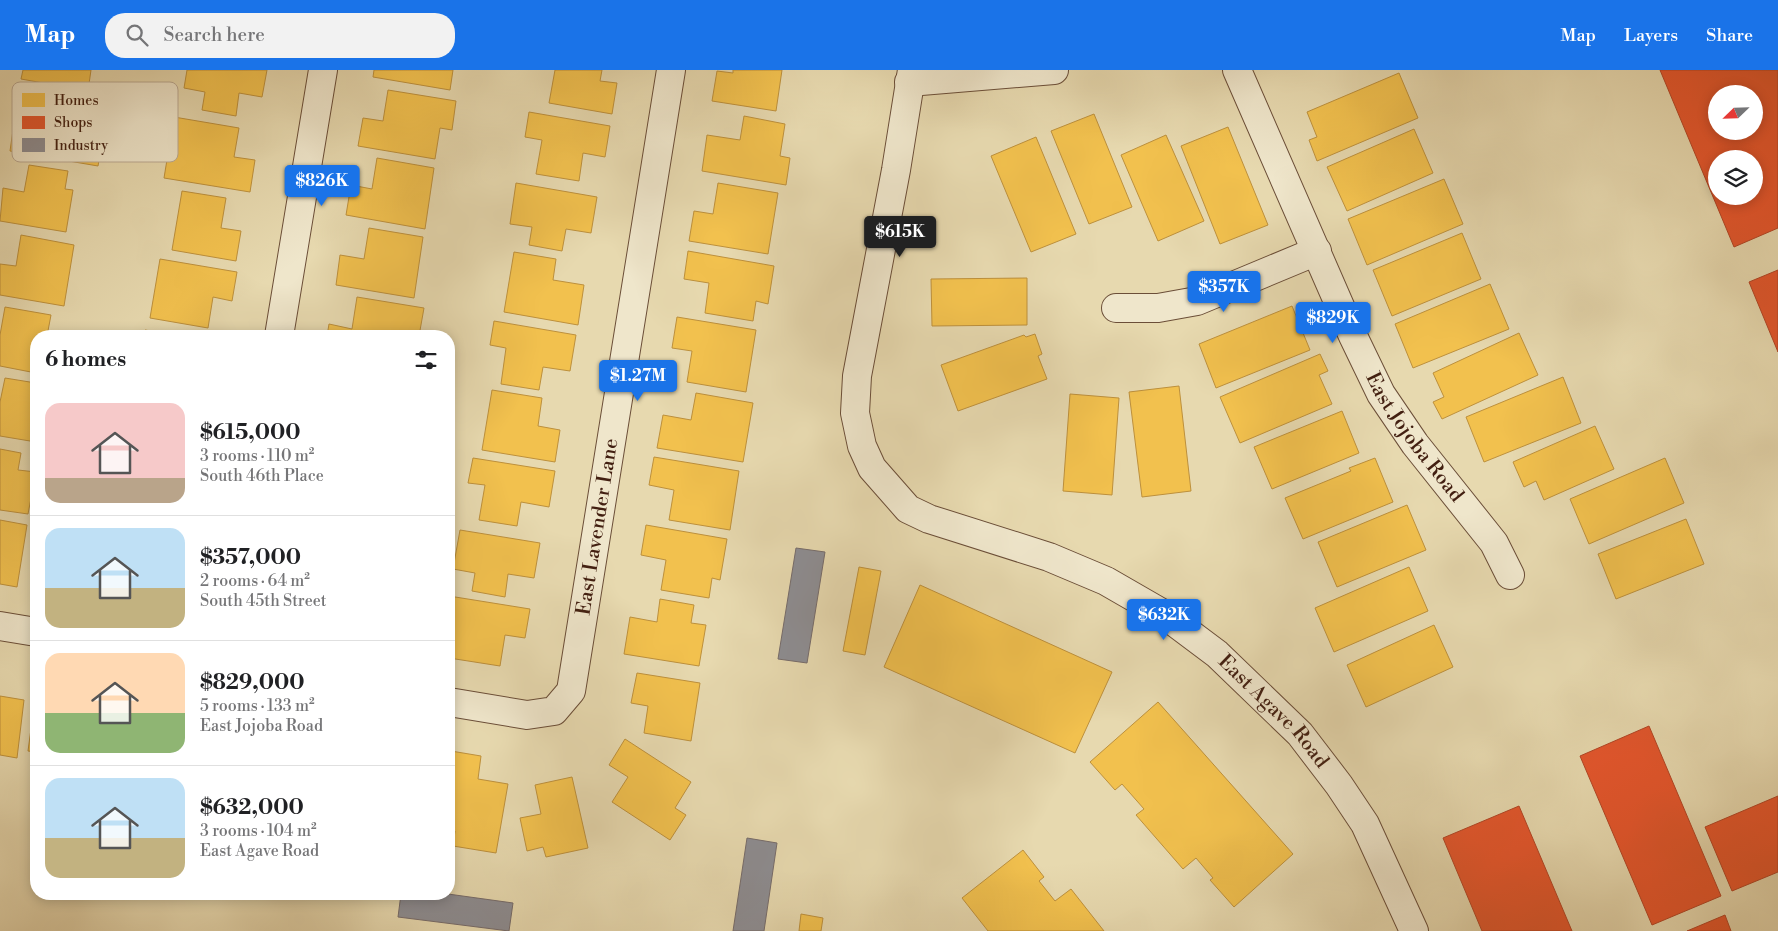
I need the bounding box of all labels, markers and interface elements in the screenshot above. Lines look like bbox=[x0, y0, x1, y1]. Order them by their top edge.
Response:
search box bbox=[105, 13, 455, 58]
text: Map bbox=[25, 20, 75, 50]
icon: search bbox=[123, 21, 151, 49]
text: Search here bbox=[163, 23, 265, 47]
text: Map bbox=[1561, 24, 1596, 47]
text: Layers bbox=[1624, 24, 1678, 47]
text: Share bbox=[1706, 24, 1753, 47]
legend bbox=[12, 82, 178, 162]
north arrow bbox=[1708, 85, 1762, 140]
map controls bbox=[1708, 85, 1763, 205]
text: Homes bbox=[54, 92, 99, 110]
text: Shops bbox=[54, 114, 92, 132]
text: Industry bbox=[54, 137, 108, 155]
button: layers bbox=[1708, 150, 1763, 205]
pin: $826K bbox=[287, 164, 357, 207]
text: $826K bbox=[296, 171, 348, 191]
pin: $615K bbox=[865, 216, 935, 258]
text: $615K bbox=[875, 222, 925, 242]
pin: $357K bbox=[1189, 270, 1259, 313]
text: $357K bbox=[1199, 277, 1249, 297]
pin: $829K bbox=[1298, 302, 1368, 344]
text: $829K bbox=[1307, 308, 1359, 328]
icon: filters bbox=[412, 346, 440, 374]
text: 6 homes bbox=[45, 347, 126, 373]
pin: $1.27M bbox=[597, 360, 679, 402]
text: $1.27M bbox=[610, 366, 666, 386]
street label: East Jojoba Road bbox=[1360, 368, 1469, 508]
text: $615,000 bbox=[200, 420, 301, 446]
icon: home bbox=[85, 423, 145, 483]
street label: East Lavender Lane bbox=[571, 437, 624, 617]
text: 3 rooms · 110 m² bbox=[200, 446, 314, 466]
text: South 46th Place bbox=[200, 466, 324, 486]
text: $357,000 bbox=[200, 545, 301, 571]
icon: home bbox=[85, 548, 145, 608]
text: 2 rooms · 64 m² bbox=[200, 571, 310, 591]
text: South 45th Street bbox=[200, 591, 326, 611]
pin: $632K bbox=[1129, 598, 1199, 641]
text: $632K bbox=[1138, 605, 1190, 625]
street label: East Agave Road bbox=[1213, 649, 1334, 774]
text: $829,000 bbox=[200, 670, 304, 696]
icon: home bbox=[85, 673, 145, 733]
text: 5 rooms · 133 m² bbox=[200, 696, 315, 716]
text: East Jojoba Road bbox=[200, 716, 323, 736]
text: $632,000 bbox=[200, 795, 304, 821]
icon: home bbox=[85, 798, 145, 858]
text: 3 rooms · 104 m² bbox=[200, 821, 317, 841]
text: East Agave Road bbox=[200, 841, 319, 861]

